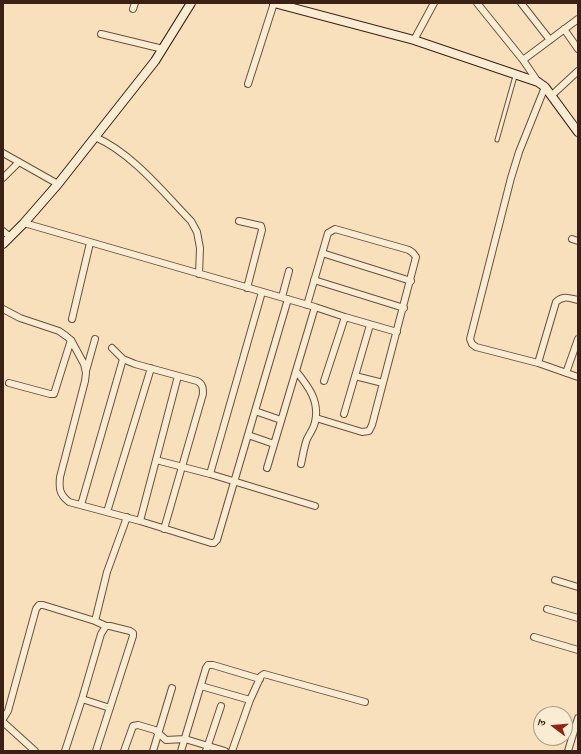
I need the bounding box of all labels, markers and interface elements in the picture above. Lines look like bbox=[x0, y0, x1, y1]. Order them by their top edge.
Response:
north arrow bbox=[533, 706, 573, 746]
text: उ bbox=[535, 718, 550, 728]

